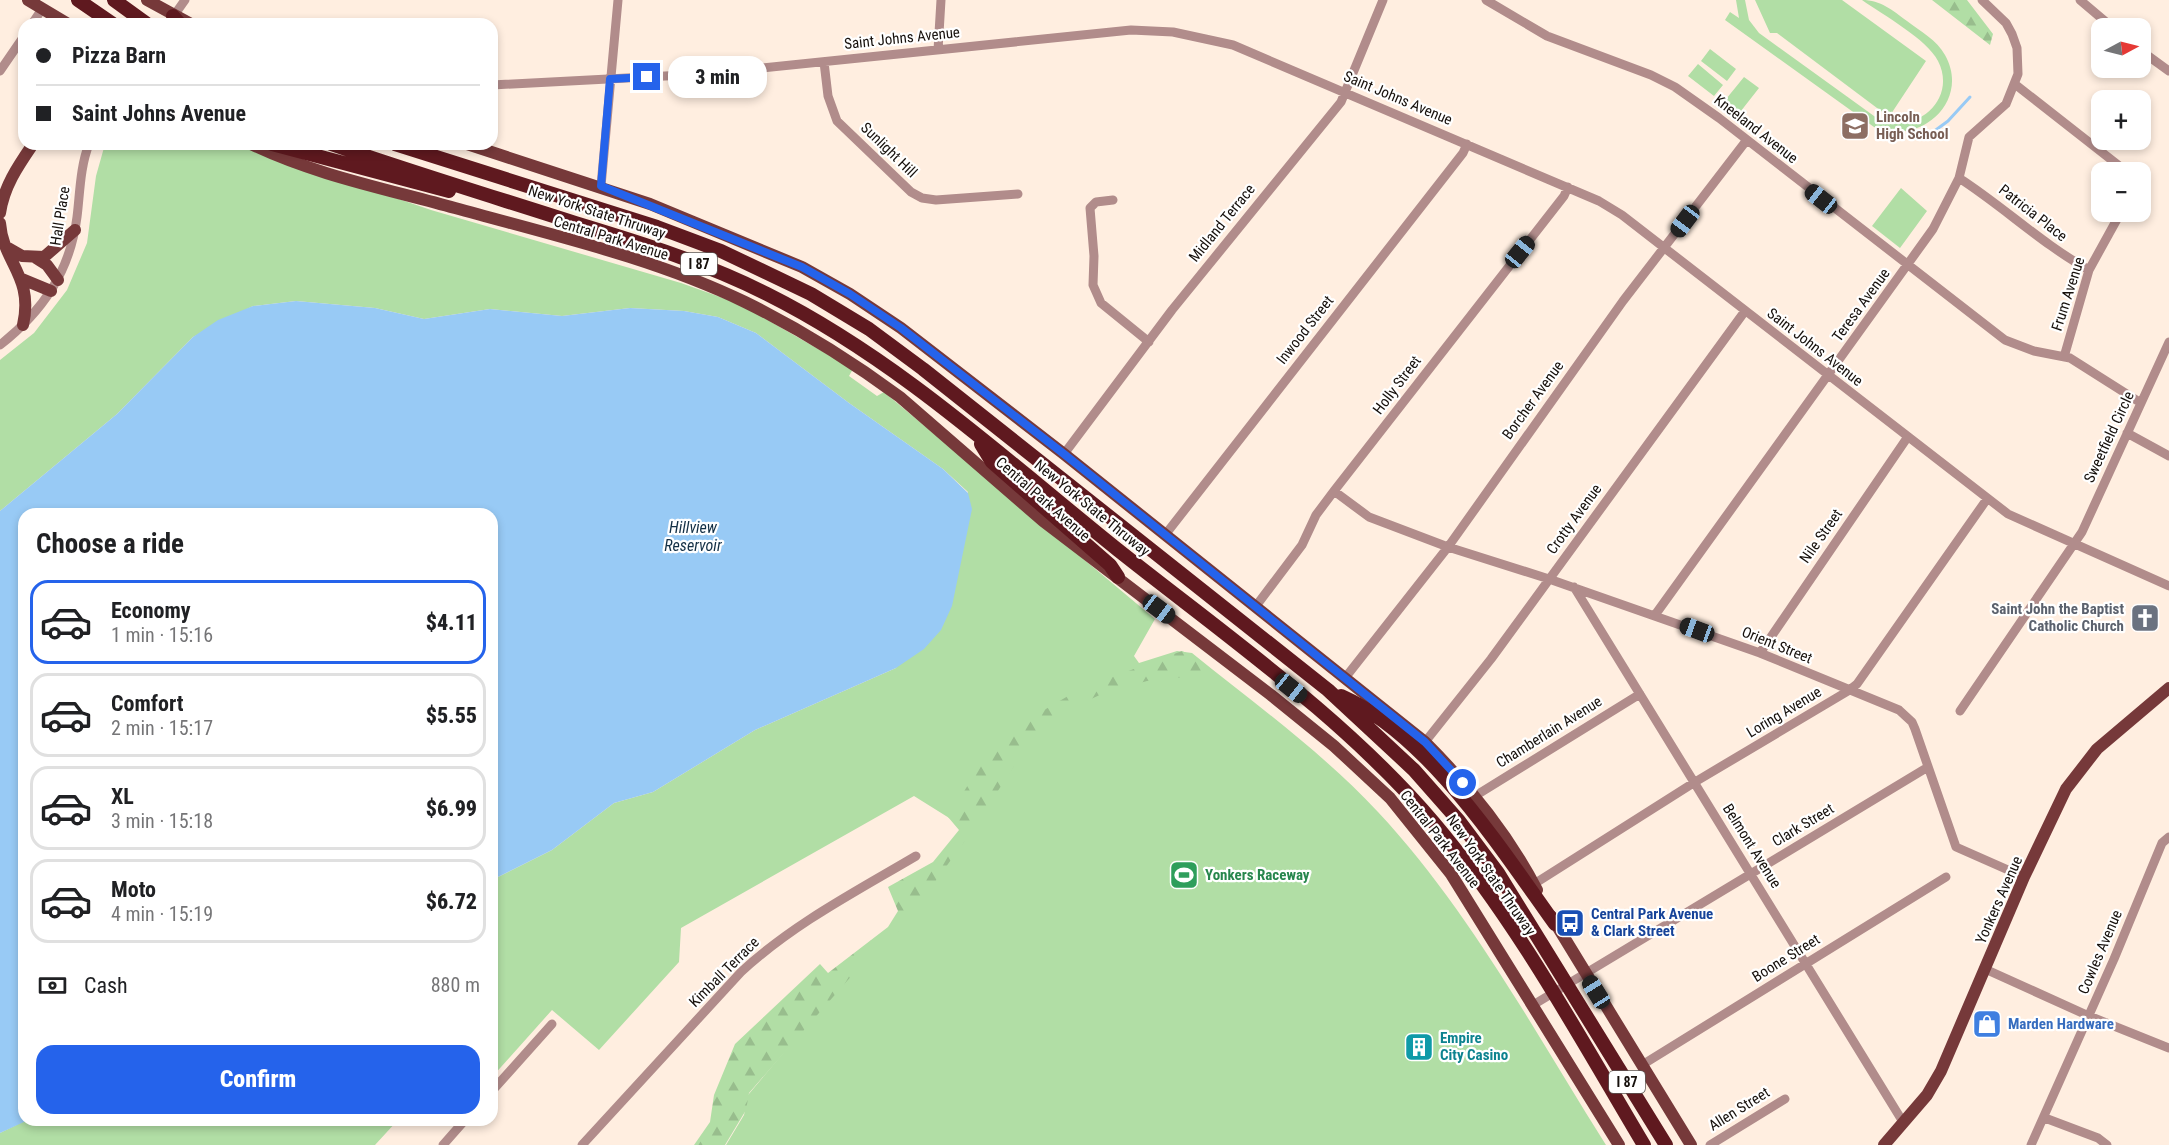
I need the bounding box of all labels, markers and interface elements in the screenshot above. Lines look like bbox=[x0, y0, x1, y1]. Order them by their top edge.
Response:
north arrow bbox=[2091, 18, 2151, 78]
map controls bbox=[2091, 18, 2151, 222]
street label: Saint Johns Avenue bbox=[843, 23, 961, 53]
text: Pizza Barn bbox=[72, 43, 166, 68]
callout: 3 min bbox=[668, 56, 767, 98]
route end bbox=[633, 63, 660, 90]
text: 3 min bbox=[695, 65, 740, 89]
street label: Saint Johns Avenue bbox=[1341, 67, 1455, 129]
button: + bbox=[2091, 90, 2151, 150]
street label: Kneeland Avenue bbox=[1711, 91, 1801, 167]
text: Saint Johns Avenue bbox=[72, 101, 246, 126]
place label: Lincoln High School bbox=[1876, 108, 1948, 143]
school or university icon: Lincoln High School bbox=[1839, 110, 1871, 142]
street label: Sunlight Hill bbox=[857, 119, 921, 181]
button: − bbox=[2091, 162, 2151, 222]
street label: Midland Terrace bbox=[1185, 180, 1259, 266]
street label: New York State Thruway bbox=[526, 181, 668, 243]
car bbox=[1801, 181, 1841, 217]
street label: Patricia Place bbox=[1995, 181, 2071, 245]
street label: Hall Place bbox=[46, 185, 74, 247]
car bbox=[1667, 201, 1703, 241]
street label: Central Park Avenue bbox=[551, 212, 671, 264]
car bbox=[1502, 232, 1538, 272]
road number: I 87 bbox=[681, 253, 717, 275]
street label: Frum Avenue bbox=[2048, 255, 2088, 333]
street label: Teresa Avenue bbox=[1828, 265, 1894, 345]
street label: Inwood Street bbox=[1273, 292, 1337, 368]
street label: Saint Johns Avenue bbox=[1764, 304, 1866, 390]
street label: Holly Street bbox=[1369, 352, 1425, 418]
street label: Borcher Avenue bbox=[1499, 357, 1567, 443]
street label: Sweetfield Circle bbox=[2080, 389, 2138, 485]
street label: Central Park Avenue bbox=[992, 453, 1094, 545]
street label: New York State Thruway bbox=[1031, 456, 1153, 560]
street label: Crotty Avenue bbox=[1543, 480, 1605, 558]
street label: Nile Street bbox=[1796, 506, 1846, 566]
water label: Hillview Reservoir bbox=[664, 518, 723, 555]
text: Choose a ride bbox=[36, 528, 184, 560]
car bbox=[1139, 591, 1179, 627]
icon: car bbox=[39, 595, 93, 649]
text: Economy bbox=[111, 598, 191, 623]
place label: Saint John the Baptist Catholic Church bbox=[1991, 600, 2124, 635]
church icon: Saint John the Baptist Catholic Church bbox=[2129, 602, 2161, 634]
text: $4.11 bbox=[426, 610, 477, 635]
car bbox=[1677, 615, 1717, 645]
text: 1 min · 15:16 bbox=[111, 623, 213, 647]
street label: Orient Street bbox=[1739, 623, 1815, 667]
car bbox=[1271, 670, 1311, 706]
street label: Loring Avenue bbox=[1743, 683, 1825, 741]
icon: car bbox=[39, 688, 93, 742]
text: Comfort bbox=[111, 691, 184, 716]
street label: Chamberlain Avenue bbox=[1493, 692, 1605, 772]
text: $5.55 bbox=[426, 703, 477, 728]
text: 2 min · 15:17 bbox=[111, 716, 213, 740]
route start bbox=[1449, 769, 1476, 796]
icon: car bbox=[39, 781, 93, 835]
text: XL bbox=[111, 784, 134, 809]
street label: Central Park Avenue bbox=[1396, 787, 1484, 891]
text: $6.99 bbox=[426, 796, 477, 821]
street label: Clark Street bbox=[1769, 800, 1837, 850]
street label: Belmont Avenue bbox=[1719, 801, 1785, 891]
text: 3 min · 15:18 bbox=[111, 809, 213, 833]
street label: New York State Thruway bbox=[1443, 811, 1539, 939]
street label: Yonkers Avenue bbox=[1972, 853, 2026, 947]
sports icon: Yonkers Raceway bbox=[1168, 859, 1200, 891]
place label: Yonkers Raceway bbox=[1205, 866, 1310, 884]
icon: car bbox=[39, 874, 93, 928]
text: Moto bbox=[111, 877, 156, 902]
text: $6.72 bbox=[426, 889, 477, 914]
text: 4 min · 15:19 bbox=[111, 902, 213, 926]
place label: Central Park Avenue & Clark Street bbox=[1591, 905, 1713, 940]
bus stop icon: Central Park Avenue & Clark Street bbox=[1554, 907, 1586, 939]
street label: Cowles Avenue bbox=[2074, 907, 2126, 997]
street label: Boone Street bbox=[1749, 930, 1823, 986]
street label: Kimball Terrace bbox=[685, 933, 763, 1011]
icon: cash bbox=[36, 969, 69, 1002]
car bbox=[1579, 972, 1613, 1012]
text: Cash bbox=[84, 973, 128, 998]
text: 880 m bbox=[431, 973, 480, 997]
shop icon: Marden Hardware bbox=[1971, 1008, 2003, 1040]
place label: Marden Hardware bbox=[2008, 1015, 2114, 1033]
place label: Empire City Casino bbox=[1440, 1029, 1508, 1064]
building icon: Empire City Casino bbox=[1403, 1031, 1435, 1063]
button: Confirm bbox=[36, 1045, 480, 1114]
road number: I 87 bbox=[1609, 1071, 1645, 1093]
street label: Allen Street bbox=[1705, 1083, 1773, 1135]

